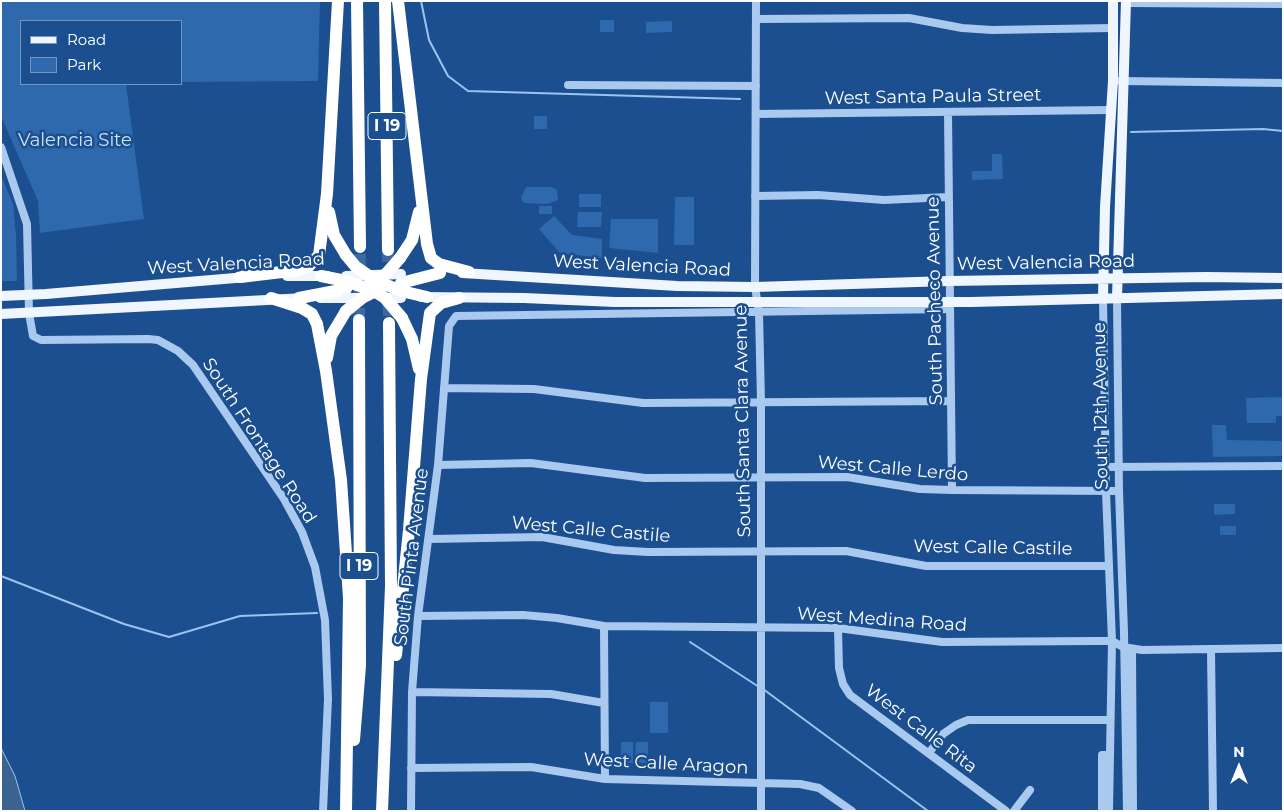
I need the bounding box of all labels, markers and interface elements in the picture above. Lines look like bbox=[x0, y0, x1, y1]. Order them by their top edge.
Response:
legend bbox=[20, 20, 182, 85]
text: Road bbox=[67, 30, 106, 49]
text: Park bbox=[67, 55, 101, 74]
street label: West Santa Paula Street bbox=[824, 84, 1042, 110]
road number: I 19 bbox=[368, 112, 406, 140]
park label: Valencia Site bbox=[18, 130, 132, 152]
street label: South Pacheco Avenue bbox=[922, 196, 948, 406]
street label: West Valencia Road bbox=[147, 249, 325, 279]
street label: West Valencia Road bbox=[553, 251, 731, 281]
street label: West Valencia Road bbox=[957, 251, 1135, 275]
street label: South Santa Clara Avenue bbox=[730, 304, 756, 538]
street label: South 12th Avenue bbox=[1089, 322, 1113, 490]
street label: South Frontage Road bbox=[197, 354, 321, 528]
street label: West Calle Lerdo bbox=[817, 452, 969, 486]
street label: South Pinta Avenue bbox=[390, 467, 434, 647]
street label: West Calle Castile bbox=[511, 512, 671, 548]
street label: West Calle Castile bbox=[913, 536, 1073, 560]
road number: I 19 bbox=[340, 552, 378, 580]
street label: West Medina Road bbox=[796, 603, 968, 637]
street label: West Calle Rita bbox=[861, 680, 981, 778]
north arrow bbox=[1214, 742, 1264, 792]
text: N bbox=[1233, 743, 1245, 761]
street label: West Calle Aragon bbox=[583, 749, 749, 779]

